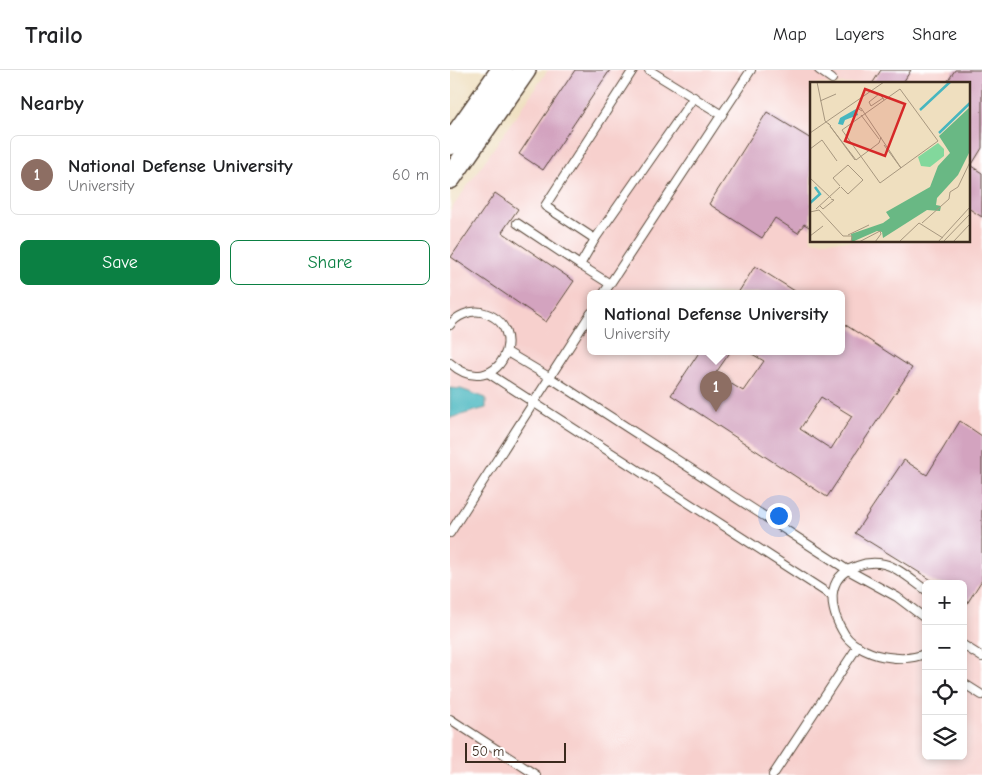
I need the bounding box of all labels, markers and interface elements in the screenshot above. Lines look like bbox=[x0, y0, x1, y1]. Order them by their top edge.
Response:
text: Trailo bbox=[25, 21, 83, 49]
text: Map bbox=[773, 24, 807, 45]
text: Layers bbox=[835, 24, 884, 45]
text: Share bbox=[912, 24, 957, 45]
inset map bbox=[810, 82, 970, 242]
text: Nearby bbox=[20, 91, 84, 115]
text: National Defense University bbox=[68, 155, 293, 177]
text: 1 bbox=[34, 166, 40, 184]
text: 60 m bbox=[392, 166, 429, 184]
text: University bbox=[68, 177, 134, 195]
button: Save bbox=[20, 240, 220, 285]
button: Share bbox=[230, 240, 430, 285]
popup bbox=[587, 290, 845, 355]
text: National Defense University bbox=[604, 303, 828, 325]
text: University bbox=[604, 325, 670, 343]
pin: 1 bbox=[700, 371, 732, 412]
your location bbox=[766, 503, 792, 529]
map controls bbox=[922, 580, 967, 760]
button: + bbox=[922, 580, 967, 625]
button: − bbox=[922, 625, 967, 670]
button: locate bbox=[922, 670, 967, 715]
button: layers bbox=[922, 715, 967, 760]
scale bar bbox=[465, 740, 566, 763]
text: 50 m bbox=[472, 743, 504, 760]

